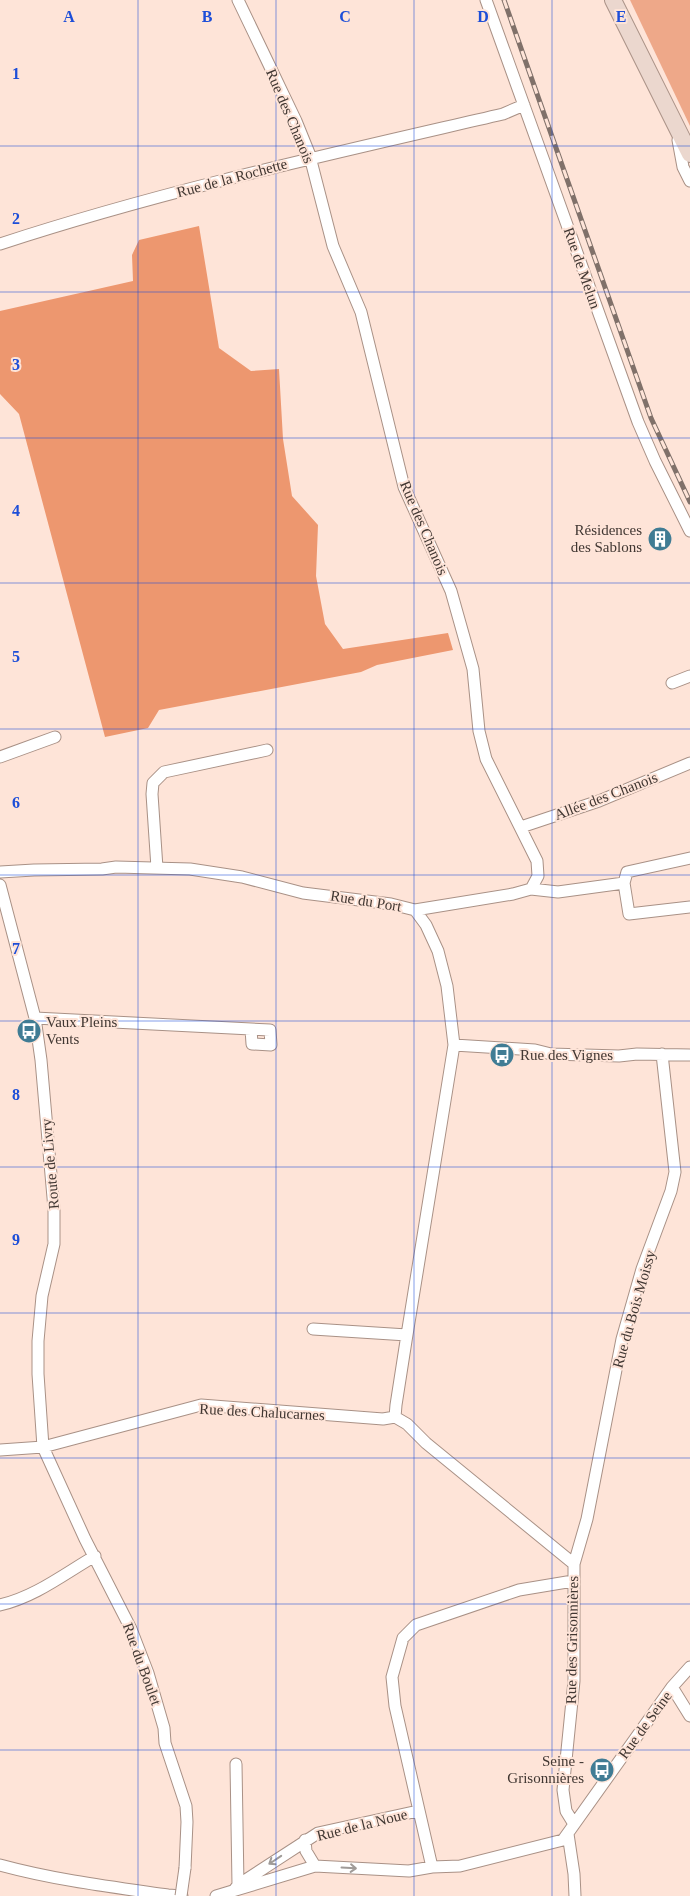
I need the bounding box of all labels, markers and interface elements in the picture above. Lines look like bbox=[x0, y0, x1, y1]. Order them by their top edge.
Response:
text: A bbox=[63, 8, 75, 25]
text: B bbox=[202, 8, 213, 25]
text: C bbox=[339, 8, 351, 25]
text: D bbox=[477, 8, 489, 25]
text: E bbox=[616, 8, 626, 25]
text: 1 bbox=[12, 65, 20, 82]
street label: Rue des Chanois bbox=[263, 66, 317, 166]
street label: Rue de la Rochette bbox=[175, 155, 289, 200]
text: 2 bbox=[12, 210, 20, 227]
street label: Rue de Melun bbox=[561, 225, 604, 311]
text: 3 bbox=[12, 356, 20, 373]
street label: Rue des Chanois bbox=[397, 478, 451, 578]
text: 4 bbox=[12, 502, 20, 519]
place label: Résidences des Sablons bbox=[571, 522, 642, 555]
building icon: Résidences des Sablons bbox=[647, 526, 673, 552]
text: 5 bbox=[12, 648, 20, 665]
street label: Allée des Chanois bbox=[552, 769, 660, 823]
text: 6 bbox=[12, 794, 20, 811]
street label: Rue du Port bbox=[329, 887, 403, 915]
text: 7 bbox=[12, 940, 20, 957]
place label: Vaux Pleins Vents bbox=[46, 1014, 117, 1047]
bus stop icon: Vaux Pleins Vents bbox=[16, 1018, 42, 1044]
bus stop icon: Rue des Vignes bbox=[489, 1042, 515, 1068]
place label: Rue des Vignes bbox=[520, 1047, 613, 1063]
text: 8 bbox=[12, 1086, 20, 1103]
street label: Route de Livry bbox=[38, 1118, 62, 1210]
text: 9 bbox=[12, 1231, 20, 1248]
street label: Rue du Bois Moissy bbox=[609, 1248, 659, 1370]
street label: Rue des Chalucarnes bbox=[199, 1401, 325, 1423]
street label: Rue des Grisonnières bbox=[563, 1576, 581, 1704]
street label: Rue du Boulet bbox=[120, 1621, 165, 1708]
street label: Rue de Seine bbox=[615, 1688, 675, 1762]
place label: Seine - Grisonnières bbox=[507, 1753, 584, 1786]
bus stop icon: Seine - Grisonnières bbox=[589, 1757, 615, 1783]
street label: Rue de la Noue bbox=[315, 1806, 409, 1844]
one-way arrow bbox=[268, 1855, 282, 1865]
one-way arrow bbox=[341, 1864, 357, 1873]

